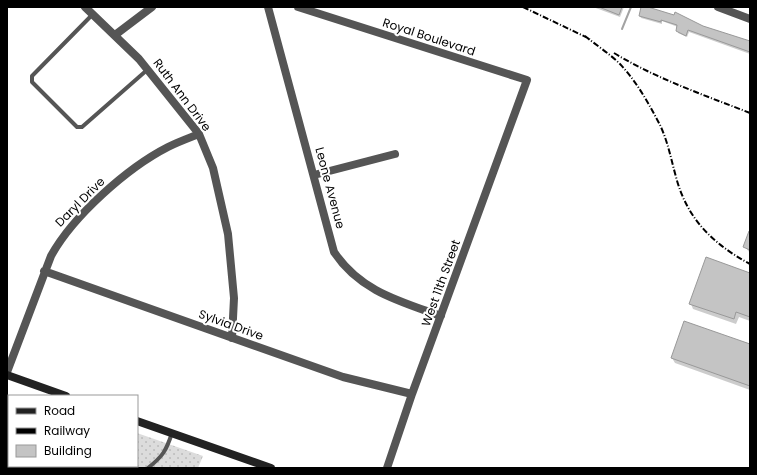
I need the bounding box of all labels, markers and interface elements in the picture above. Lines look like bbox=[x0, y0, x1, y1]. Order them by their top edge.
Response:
street label: Royal Boulevard bbox=[381, 14, 478, 60]
street label: Ruth Ann Drive bbox=[149, 55, 215, 135]
street label: Leone Avenue bbox=[311, 145, 350, 230]
street label: Daryl Drive bbox=[51, 173, 108, 230]
street label: West 11th Street bbox=[417, 237, 464, 329]
street label: Sylvia Drive bbox=[196, 305, 266, 344]
legend bbox=[8, 395, 138, 467]
text: Road bbox=[44, 402, 75, 419]
text: Railway bbox=[44, 422, 90, 439]
text: Building bbox=[44, 442, 92, 459]

